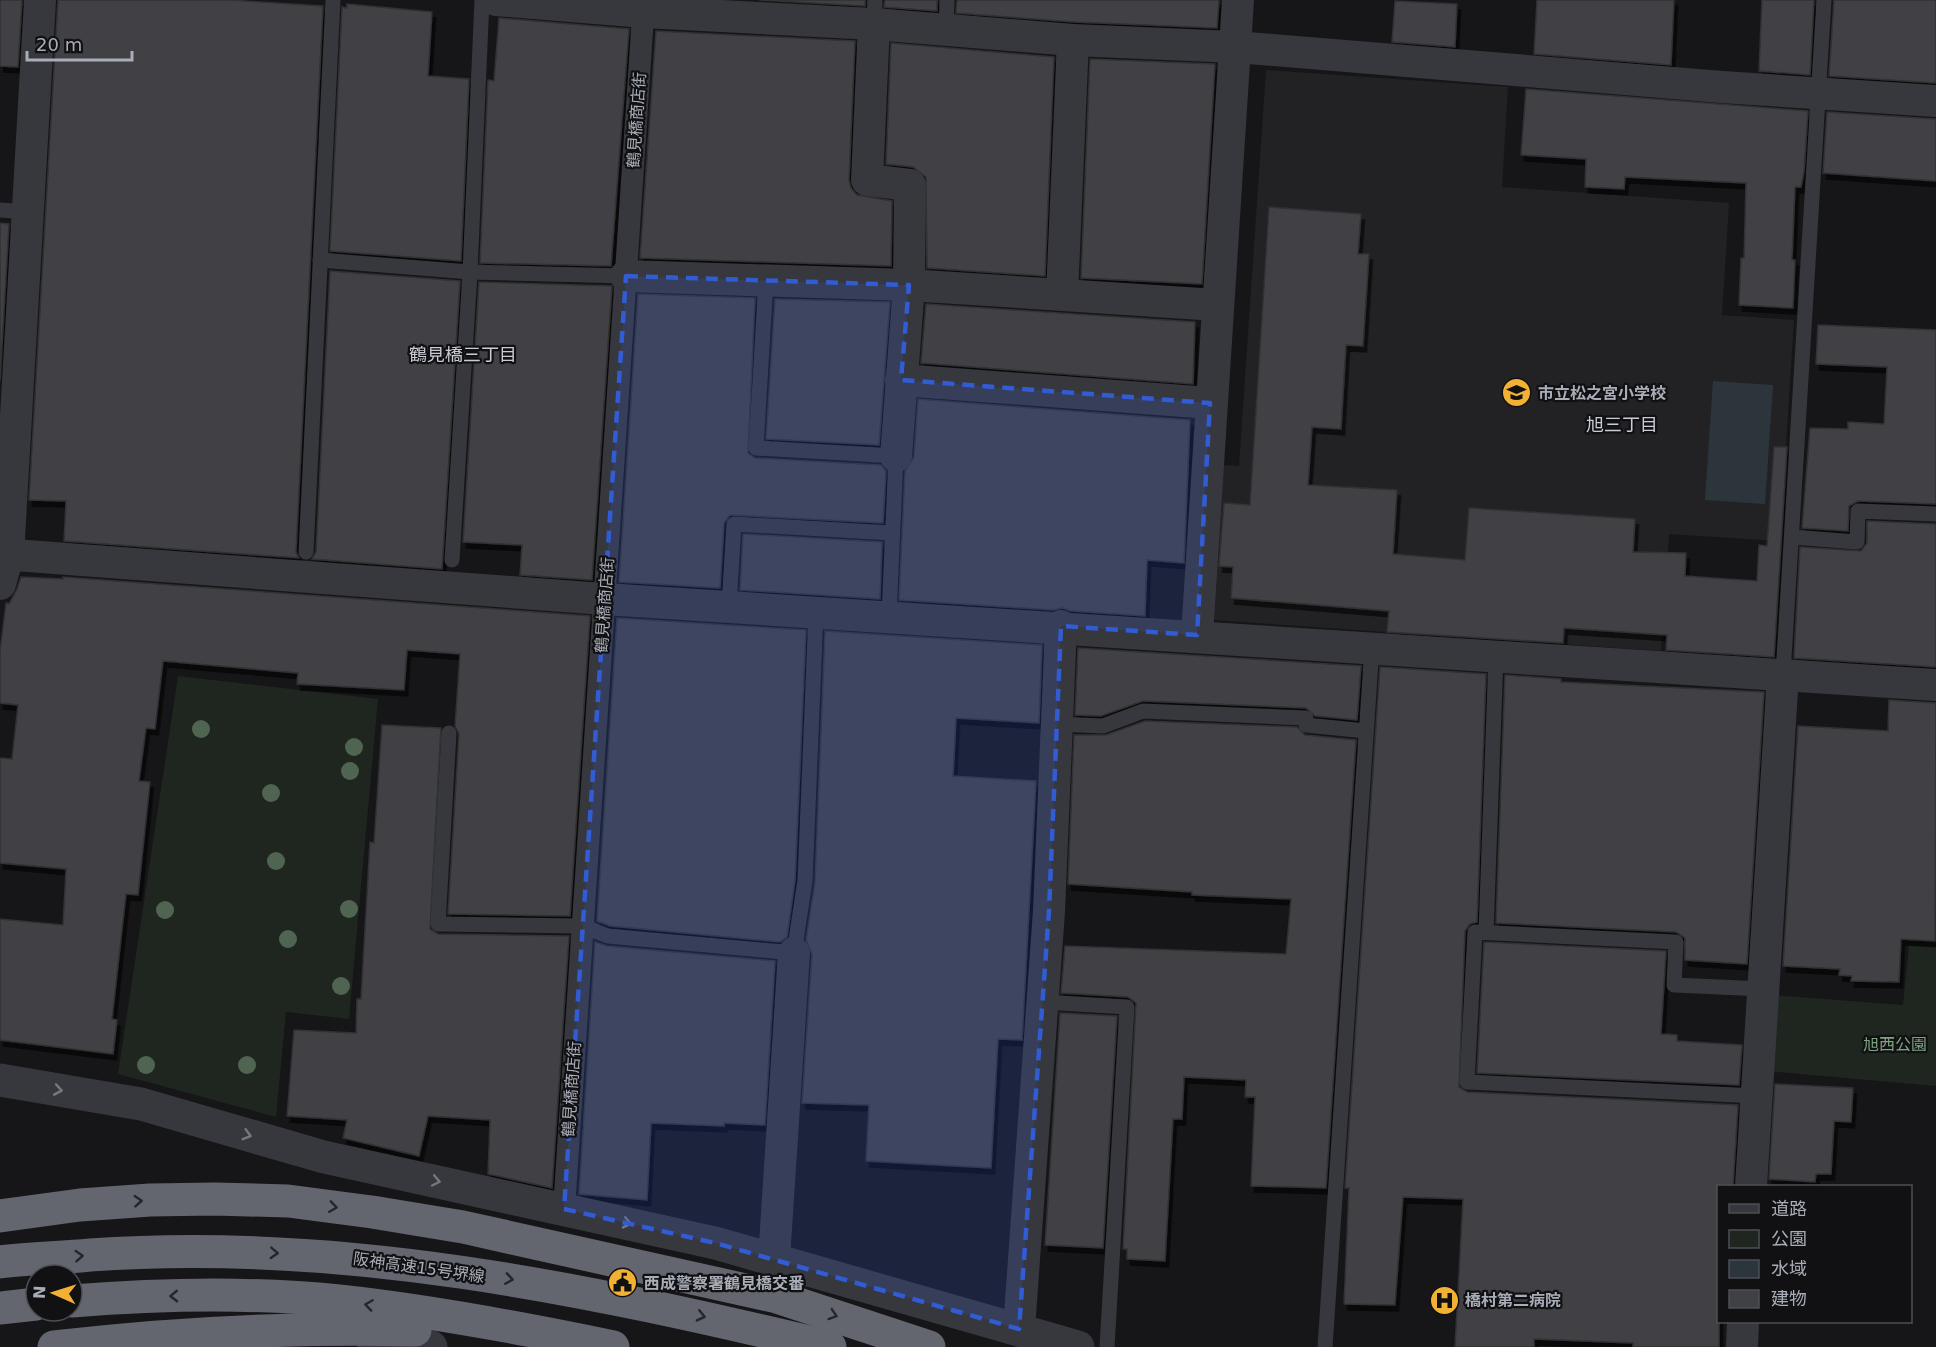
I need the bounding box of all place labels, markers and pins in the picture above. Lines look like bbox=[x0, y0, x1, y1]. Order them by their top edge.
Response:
school or university icon: 市立松之宮小学校 bbox=[1501, 377, 1533, 409]
place label: 市立松之宮小学校 bbox=[1538, 384, 1666, 403]
public building icon: 西成警察署鶴見橋交番 bbox=[607, 1267, 639, 1299]
place label: 西成警察署鶴見橋交番 bbox=[644, 1274, 804, 1293]
hospital icon: 橋村第二病院 bbox=[1428, 1284, 1460, 1316]
place label: 橋村第二病院 bbox=[1465, 1291, 1561, 1310]

